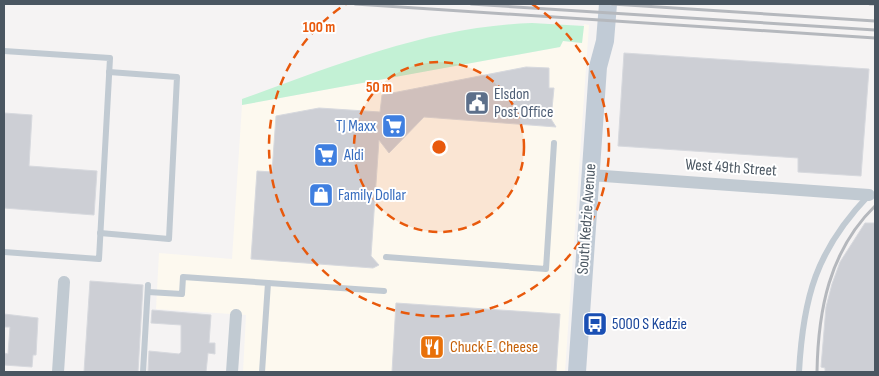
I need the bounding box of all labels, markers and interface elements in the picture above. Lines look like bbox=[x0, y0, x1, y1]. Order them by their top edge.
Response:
text: 100 m bbox=[303, 18, 335, 37]
text: 50 m bbox=[366, 78, 392, 97]
place label: Elsdon Post Office bbox=[494, 85, 553, 122]
public building icon: Elsdon Post Office bbox=[464, 90, 490, 116]
supermarket icon: TJ Maxx bbox=[381, 113, 407, 139]
place label: TJ Maxx bbox=[336, 117, 376, 136]
centre of rings bbox=[430, 138, 448, 156]
supermarket icon: Aldi bbox=[313, 142, 339, 168]
place label: Aldi bbox=[343, 146, 364, 165]
street label: West 49th Street bbox=[685, 155, 778, 181]
street label: South Kedzie Avenue bbox=[574, 163, 600, 275]
shop icon: Family Dollar bbox=[308, 182, 334, 208]
place label: Family Dollar bbox=[338, 186, 407, 205]
bus stop icon: 5000 S Kedzie bbox=[582, 311, 608, 337]
place label: 5000 S Kedzie bbox=[612, 315, 687, 334]
restaurant icon: Chuck E. Cheese bbox=[419, 334, 445, 360]
place label: Chuck E. Cheese bbox=[450, 338, 538, 357]

